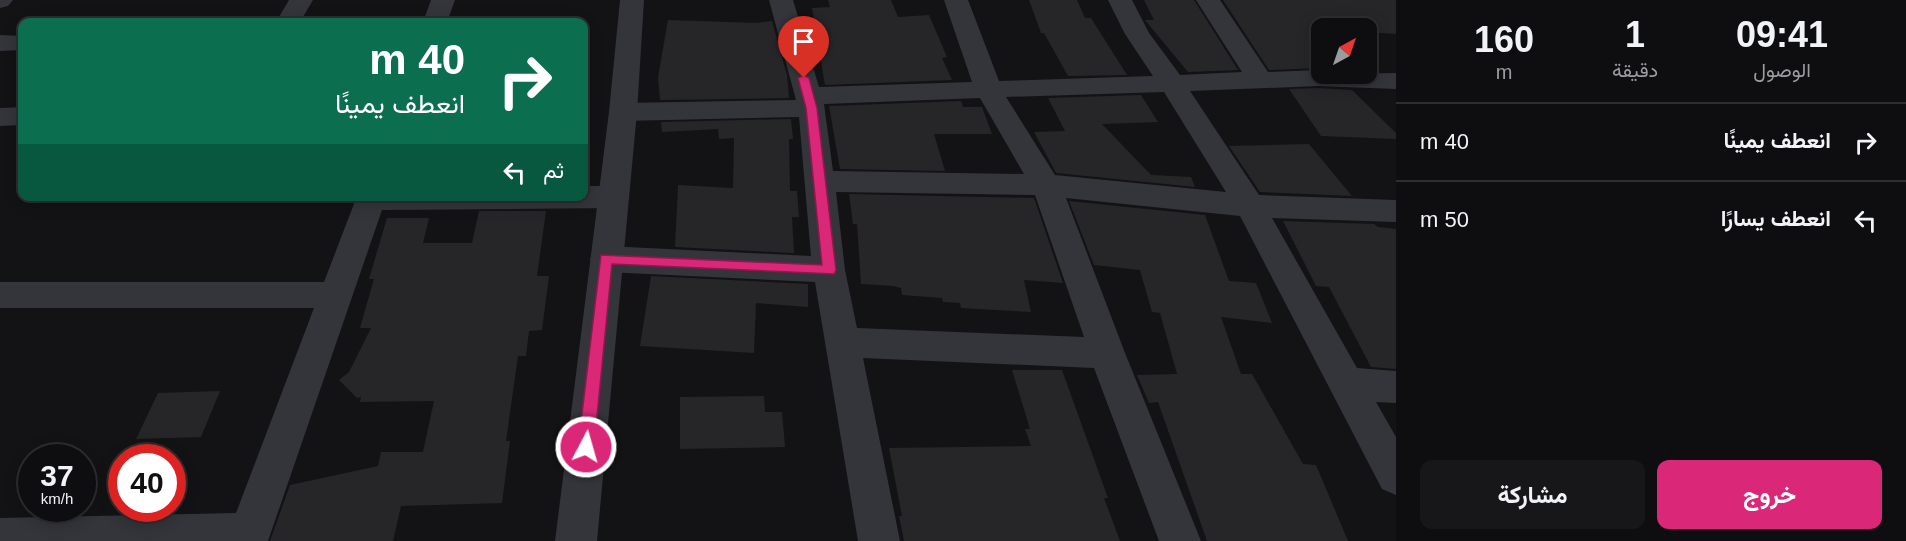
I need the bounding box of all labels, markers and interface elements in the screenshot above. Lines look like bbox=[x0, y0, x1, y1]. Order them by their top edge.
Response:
text: 1 bbox=[1625, 14, 1645, 55]
text: 09:41 bbox=[1736, 14, 1828, 55]
pin bbox=[778, 16, 829, 78]
north arrow bbox=[1311, 18, 1377, 84]
map controls bbox=[1311, 18, 1377, 84]
text: 160 bbox=[1474, 19, 1534, 60]
icon: arrive bbox=[787, 25, 820, 58]
text: 40 m bbox=[369, 36, 465, 83]
icon: right bbox=[486, 42, 564, 120]
text: دقيقة bbox=[1612, 59, 1658, 81]
text: الوصول bbox=[1753, 59, 1811, 81]
text: m bbox=[1496, 61, 1512, 83]
text: انعطف يمينًا bbox=[335, 89, 465, 119]
icon: right bbox=[1849, 126, 1882, 159]
text: انعطف يمينًا bbox=[1723, 128, 1831, 153]
text: 40 m bbox=[1420, 129, 1469, 154]
icon: left bbox=[498, 156, 531, 189]
text: ثم bbox=[543, 158, 564, 183]
icon: left bbox=[1849, 204, 1882, 237]
text: انعطف يسارًا bbox=[1721, 206, 1831, 231]
text: 50 m bbox=[1420, 207, 1469, 232]
position arrow bbox=[554, 415, 618, 479]
speed limit sign: 40 bbox=[108, 444, 186, 522]
text: 37 bbox=[40, 459, 74, 492]
button: مشاركة bbox=[1420, 460, 1645, 529]
button: خروج bbox=[1657, 460, 1882, 529]
text: km/h bbox=[41, 490, 73, 507]

